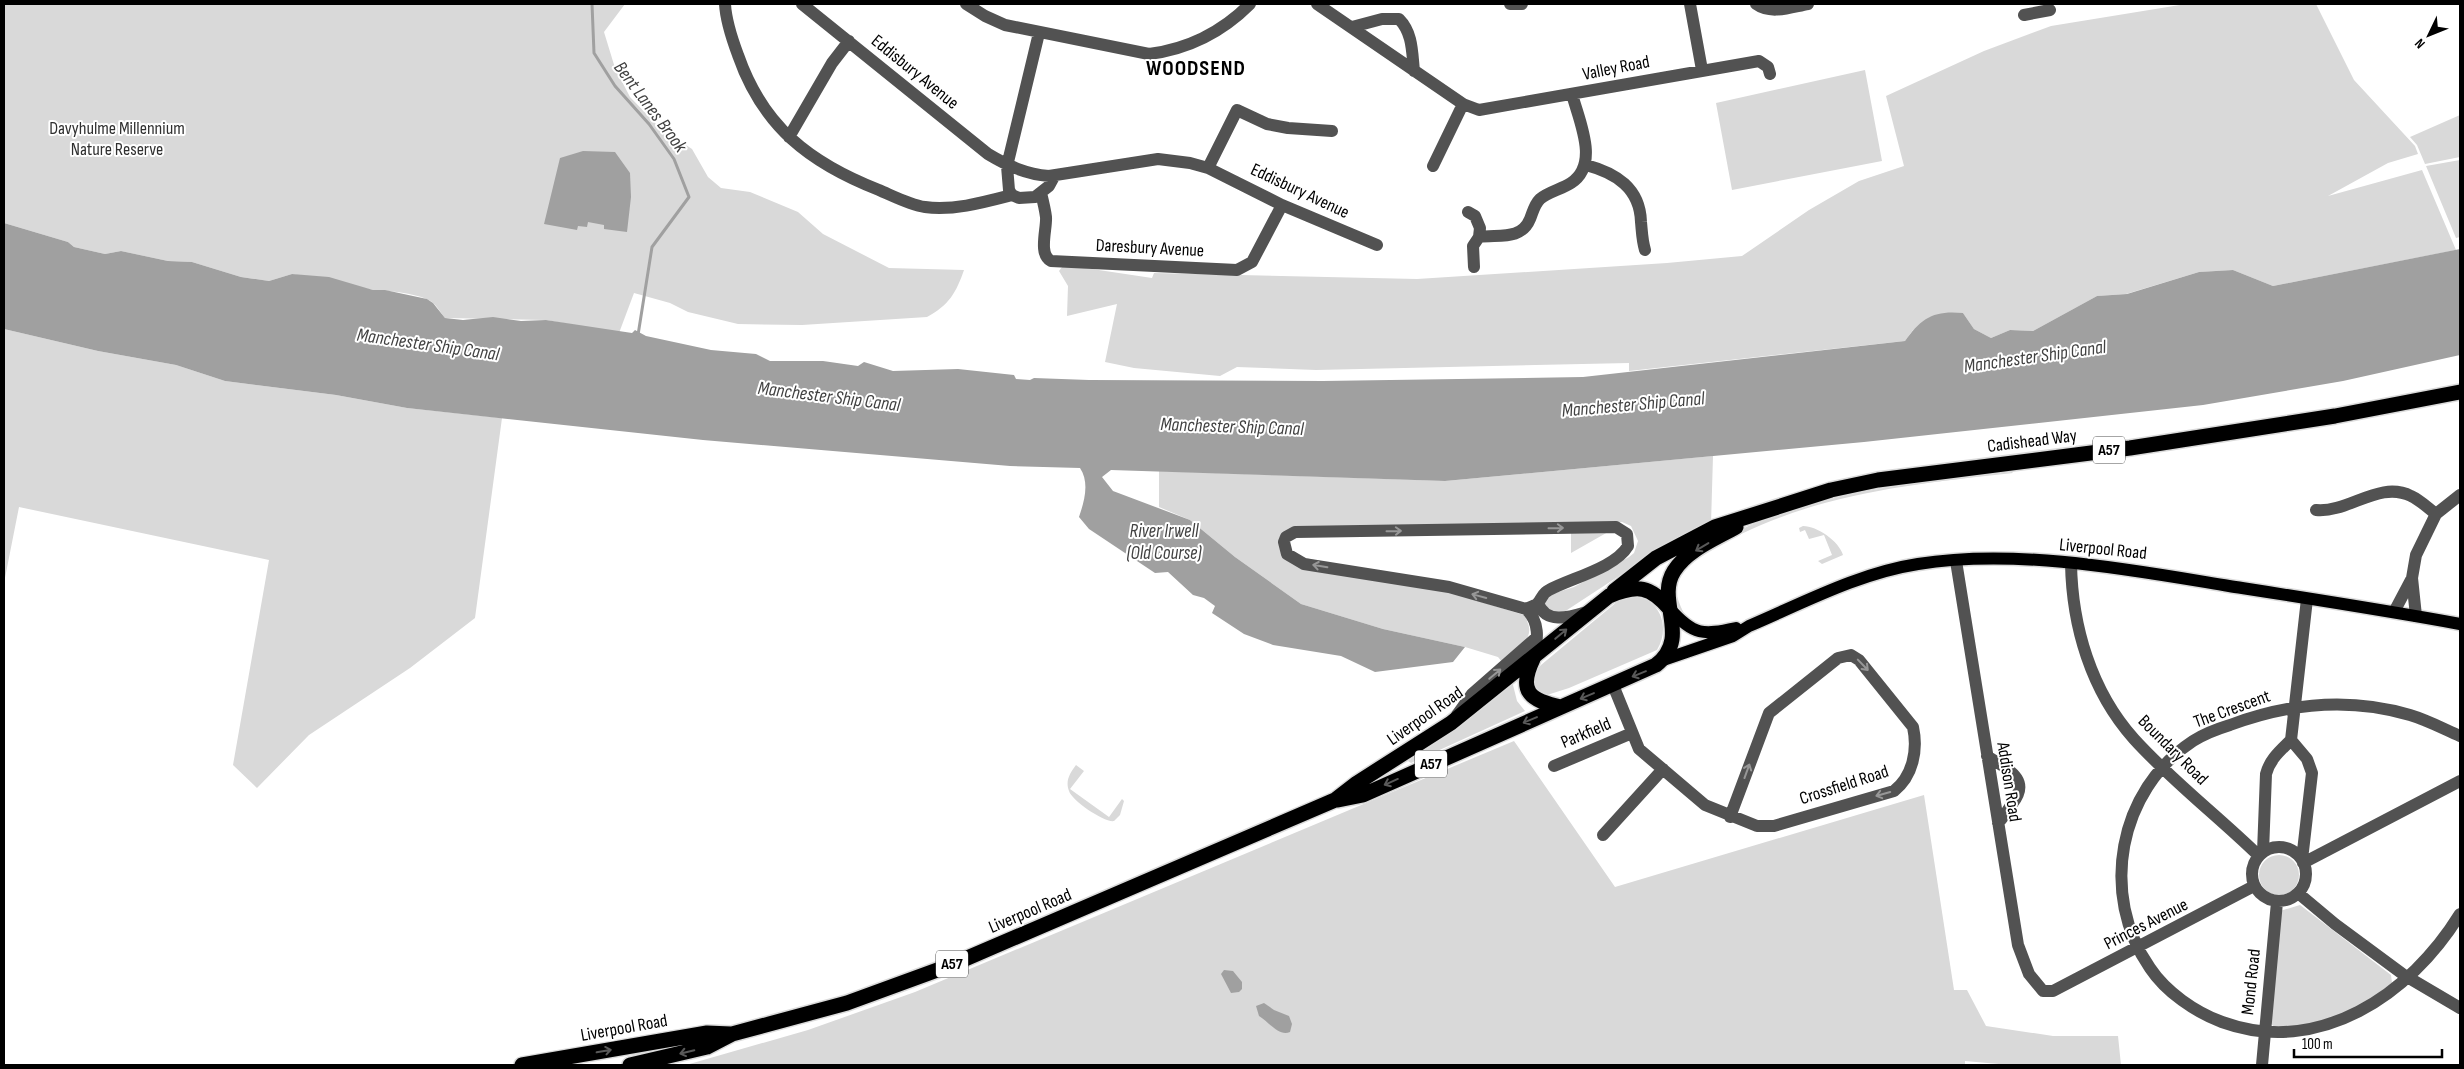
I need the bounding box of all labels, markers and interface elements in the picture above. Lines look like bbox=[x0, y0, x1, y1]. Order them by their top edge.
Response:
north arrow bbox=[2404, 10, 2454, 60]
street label: Eddisbury Avenue bbox=[867, 30, 963, 114]
text: N bbox=[2411, 35, 2429, 52]
street label: Valley Road bbox=[1581, 51, 1651, 85]
district label: WOODSEND bbox=[1146, 55, 1246, 82]
water label: Bent Lanes Brook bbox=[608, 57, 692, 158]
park label: Davyhulme Millennium Nature Reserve bbox=[49, 118, 185, 160]
street label: Eddisbury Avenue bbox=[1247, 159, 1353, 223]
street label: Daresbury Avenue bbox=[1095, 235, 1205, 261]
water label: Manchester Ship Canal bbox=[355, 324, 501, 366]
water label: Manchester Ship Canal bbox=[1962, 336, 2108, 378]
water label: Manchester Ship Canal bbox=[757, 377, 902, 417]
water label: Manchester Ship Canal bbox=[1561, 387, 1706, 423]
water label: Manchester Ship Canal bbox=[1160, 413, 1305, 441]
street label: Cadishead Way bbox=[1986, 425, 2078, 457]
road number: A57 bbox=[2093, 436, 2125, 464]
water label: River Irwell (Old Course) bbox=[1126, 520, 1203, 565]
one-way arrow bbox=[1548, 523, 1564, 533]
one-way arrow bbox=[1385, 526, 1401, 535]
street label: Liverpool Road bbox=[2058, 534, 2148, 564]
one-way arrow bbox=[1696, 542, 1710, 552]
one-way arrow bbox=[1312, 561, 1328, 571]
one-way arrow bbox=[1472, 590, 1488, 600]
one-way arrow bbox=[1555, 629, 1568, 640]
one-way arrow bbox=[1857, 659, 1869, 671]
one-way arrow bbox=[1488, 669, 1501, 680]
one-way arrow bbox=[1632, 670, 1647, 680]
street label: Liverpool Road bbox=[1383, 682, 1467, 750]
street label: The Crescent bbox=[2191, 685, 2274, 733]
one-way arrow bbox=[1580, 691, 1595, 701]
street label: Boundary Road bbox=[2134, 711, 2212, 789]
street label: Parkfield bbox=[1558, 713, 1614, 753]
one-way arrow bbox=[1523, 715, 1538, 725]
street label: Addison Road bbox=[1992, 740, 2026, 823]
road number: A57 bbox=[1415, 751, 1447, 778]
street label: Crossfield Road bbox=[1797, 761, 1891, 809]
one-way arrow bbox=[1743, 764, 1752, 779]
one-way arrow bbox=[1384, 778, 1399, 788]
one-way arrow bbox=[1876, 790, 1892, 800]
street label: Liverpool Road bbox=[985, 884, 1075, 938]
street label: Princes Avenue bbox=[2100, 894, 2192, 954]
street label: Mond Road bbox=[2237, 948, 2265, 1016]
road number: A57 bbox=[936, 951, 968, 978]
street label: Liverpool Road bbox=[579, 1010, 669, 1046]
scale bar bbox=[2294, 1026, 2442, 1058]
text: 100 m bbox=[2302, 1035, 2333, 1054]
one-way arrow bbox=[596, 1046, 612, 1056]
one-way arrow bbox=[680, 1048, 696, 1057]

